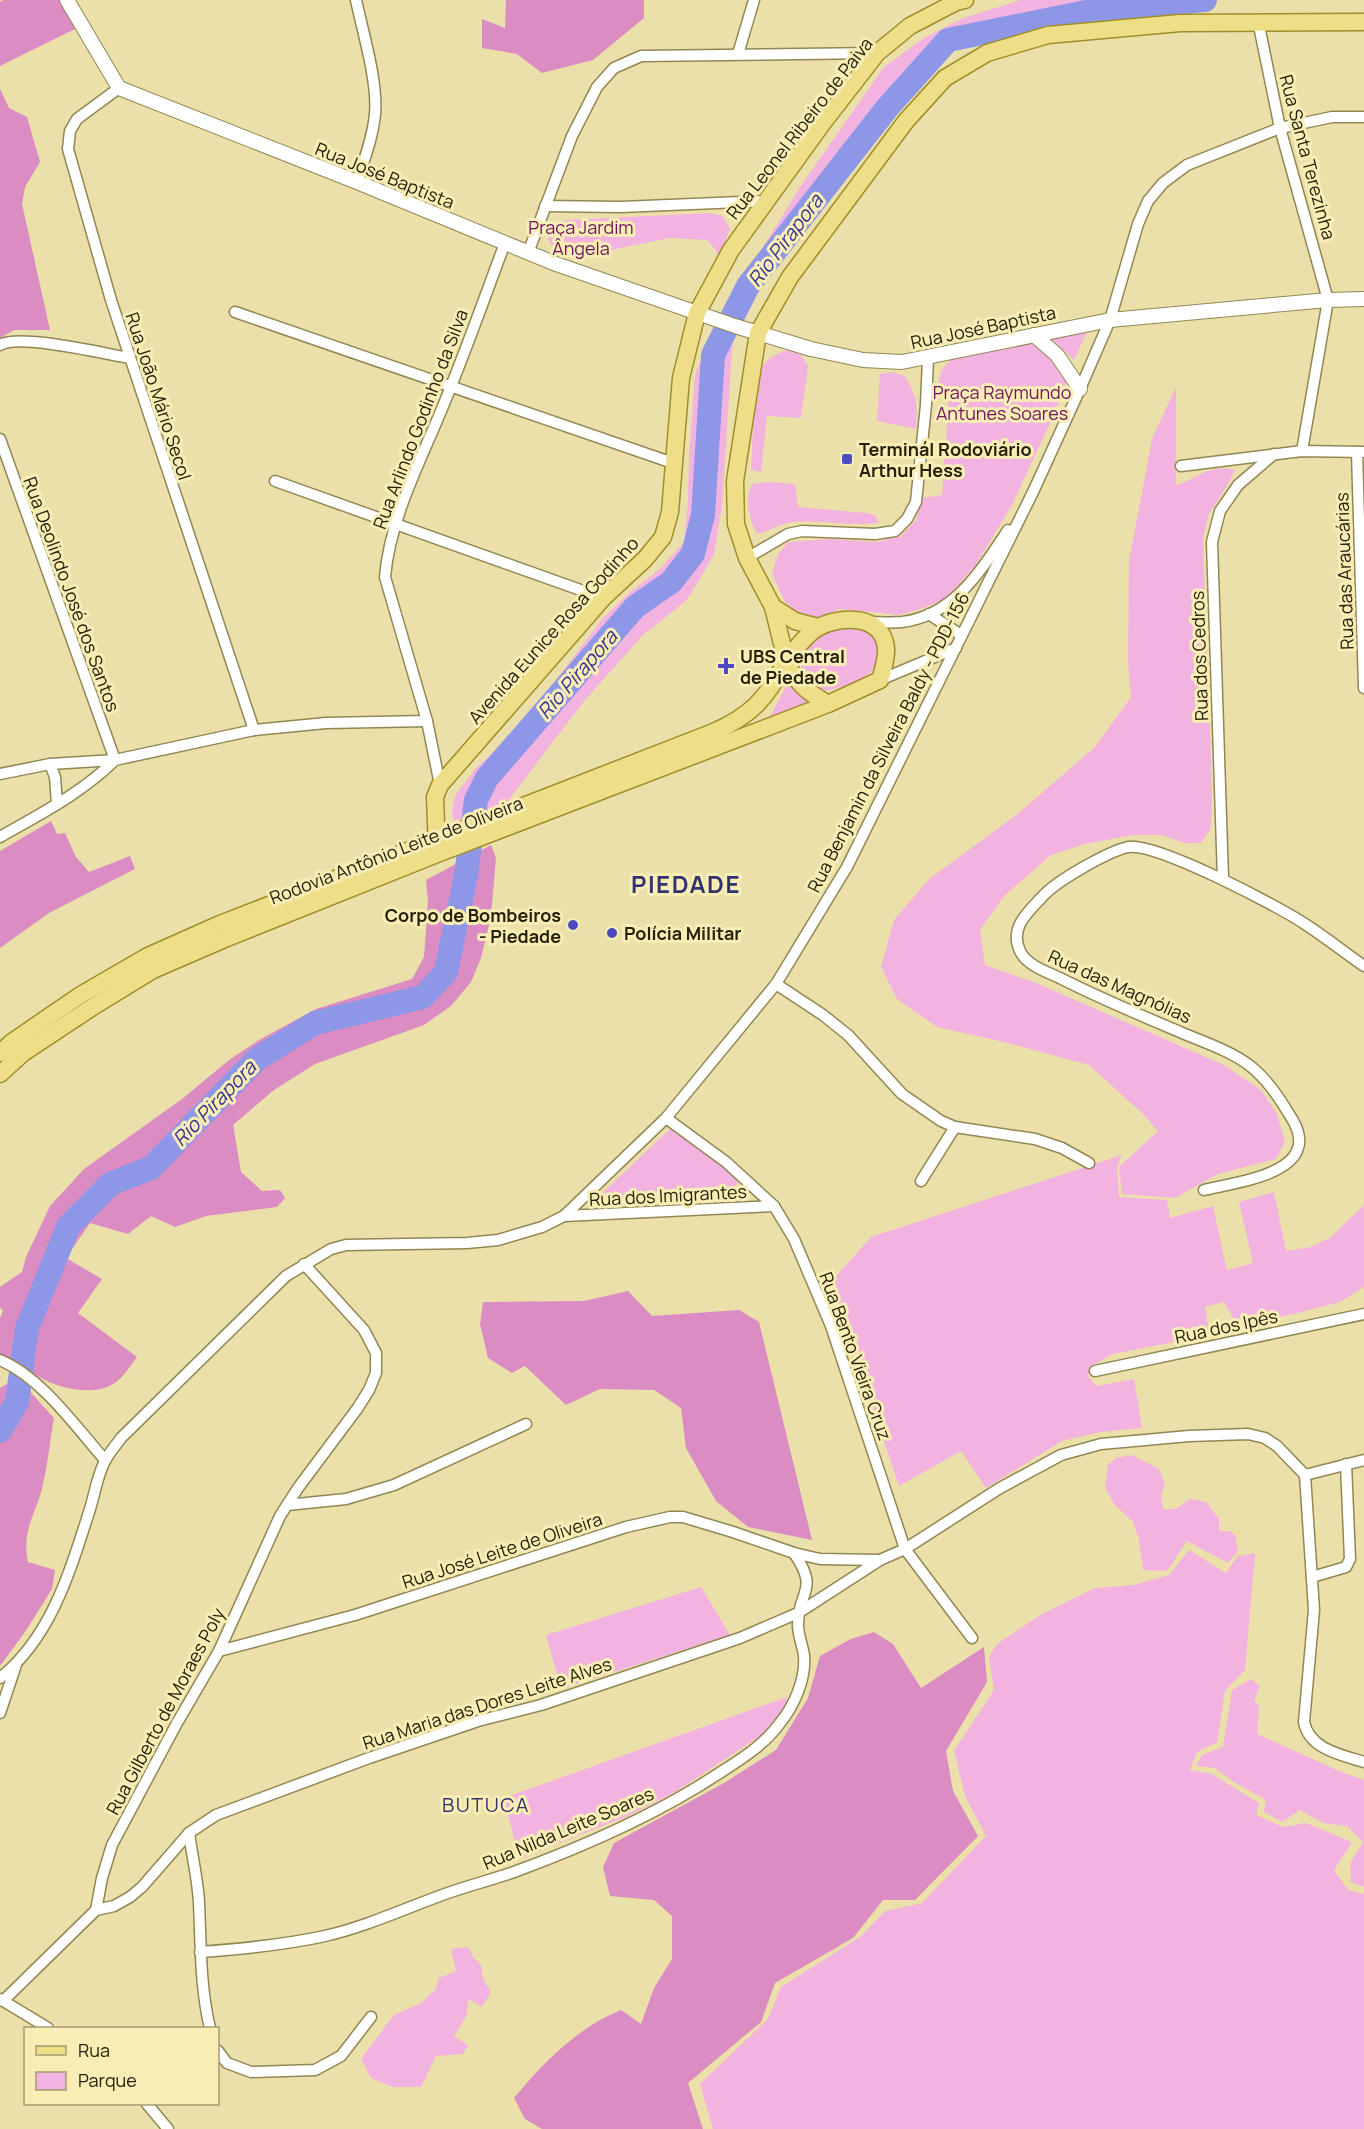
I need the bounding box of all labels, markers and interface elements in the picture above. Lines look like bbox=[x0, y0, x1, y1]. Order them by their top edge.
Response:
street label: Rua Leonel Ribeiro de Paiva bbox=[720, 32, 878, 224]
street label: Rua Santa Terezinha bbox=[1274, 72, 1342, 242]
street label: Rua José Baptista bbox=[312, 136, 458, 214]
water label: Rio Pirapora bbox=[741, 187, 829, 292]
park label: Praça Jardim Ângela bbox=[528, 215, 634, 260]
street label: Rua José Baptista bbox=[908, 300, 1058, 354]
street label: Rua Arlindo Godinho da Silva bbox=[367, 306, 473, 532]
street label: Rua João Mário Secol bbox=[121, 309, 197, 483]
park label: Praça Raymundo Antunes Soares bbox=[933, 380, 1071, 425]
place label: Terminál Rodoviário Arthur Hess bbox=[859, 437, 1032, 482]
marker: Terminál Rodoviário Arthur Hess bbox=[840, 452, 854, 466]
street label: Rua Deolindo José dos Santos bbox=[18, 473, 126, 715]
street label: Rua das Araucárias bbox=[1329, 492, 1359, 650]
street label: Avenida Eunice Rosa Godinho bbox=[463, 531, 643, 729]
street label: Rua Benjamin da Silveira Baldy - PDD-156 bbox=[801, 588, 975, 896]
street label: Rua dos Cedros bbox=[1185, 590, 1213, 722]
water label: Rio Pirapora bbox=[531, 623, 624, 724]
place label: UBS Central de Piedade bbox=[740, 644, 845, 689]
marker: UBS Central de Piedade bbox=[717, 657, 735, 675]
street label: Rodovia Antônio Leite de Oliveira bbox=[266, 791, 526, 909]
district label: PIEDADE bbox=[631, 867, 741, 900]
place label: Corpo de Bombeiros - Piedade bbox=[385, 903, 561, 948]
marker: Corpo de Bombeiros - Piedade bbox=[566, 918, 580, 932]
place label: Polícia Militar bbox=[624, 921, 742, 945]
marker: Polícia Militar bbox=[605, 926, 619, 940]
street label: Rua das Magnólias bbox=[1045, 944, 1195, 1028]
water label: Rio Pirapora bbox=[166, 1054, 262, 1152]
street label: Rua dos Imigrantes bbox=[589, 1179, 747, 1211]
street label: Rua Bento Vieira Cruz bbox=[814, 1269, 898, 1443]
street label: Rua dos Ipês bbox=[1172, 1303, 1280, 1349]
street label: Rua José Leite de Oliveira bbox=[399, 1506, 605, 1594]
street label: Rua Gilberto de Moraes Poly bbox=[100, 1603, 230, 1819]
street label: Rua Maria das Dores Leite Alves bbox=[359, 1651, 615, 1755]
street label: Rua Nilda Leite Soares bbox=[479, 1781, 657, 1875]
district label: BUTUCA bbox=[442, 1791, 530, 1818]
legend bbox=[24, 2027, 219, 2105]
text: Rua bbox=[78, 2038, 110, 2062]
text: Parque bbox=[78, 2068, 137, 2092]

